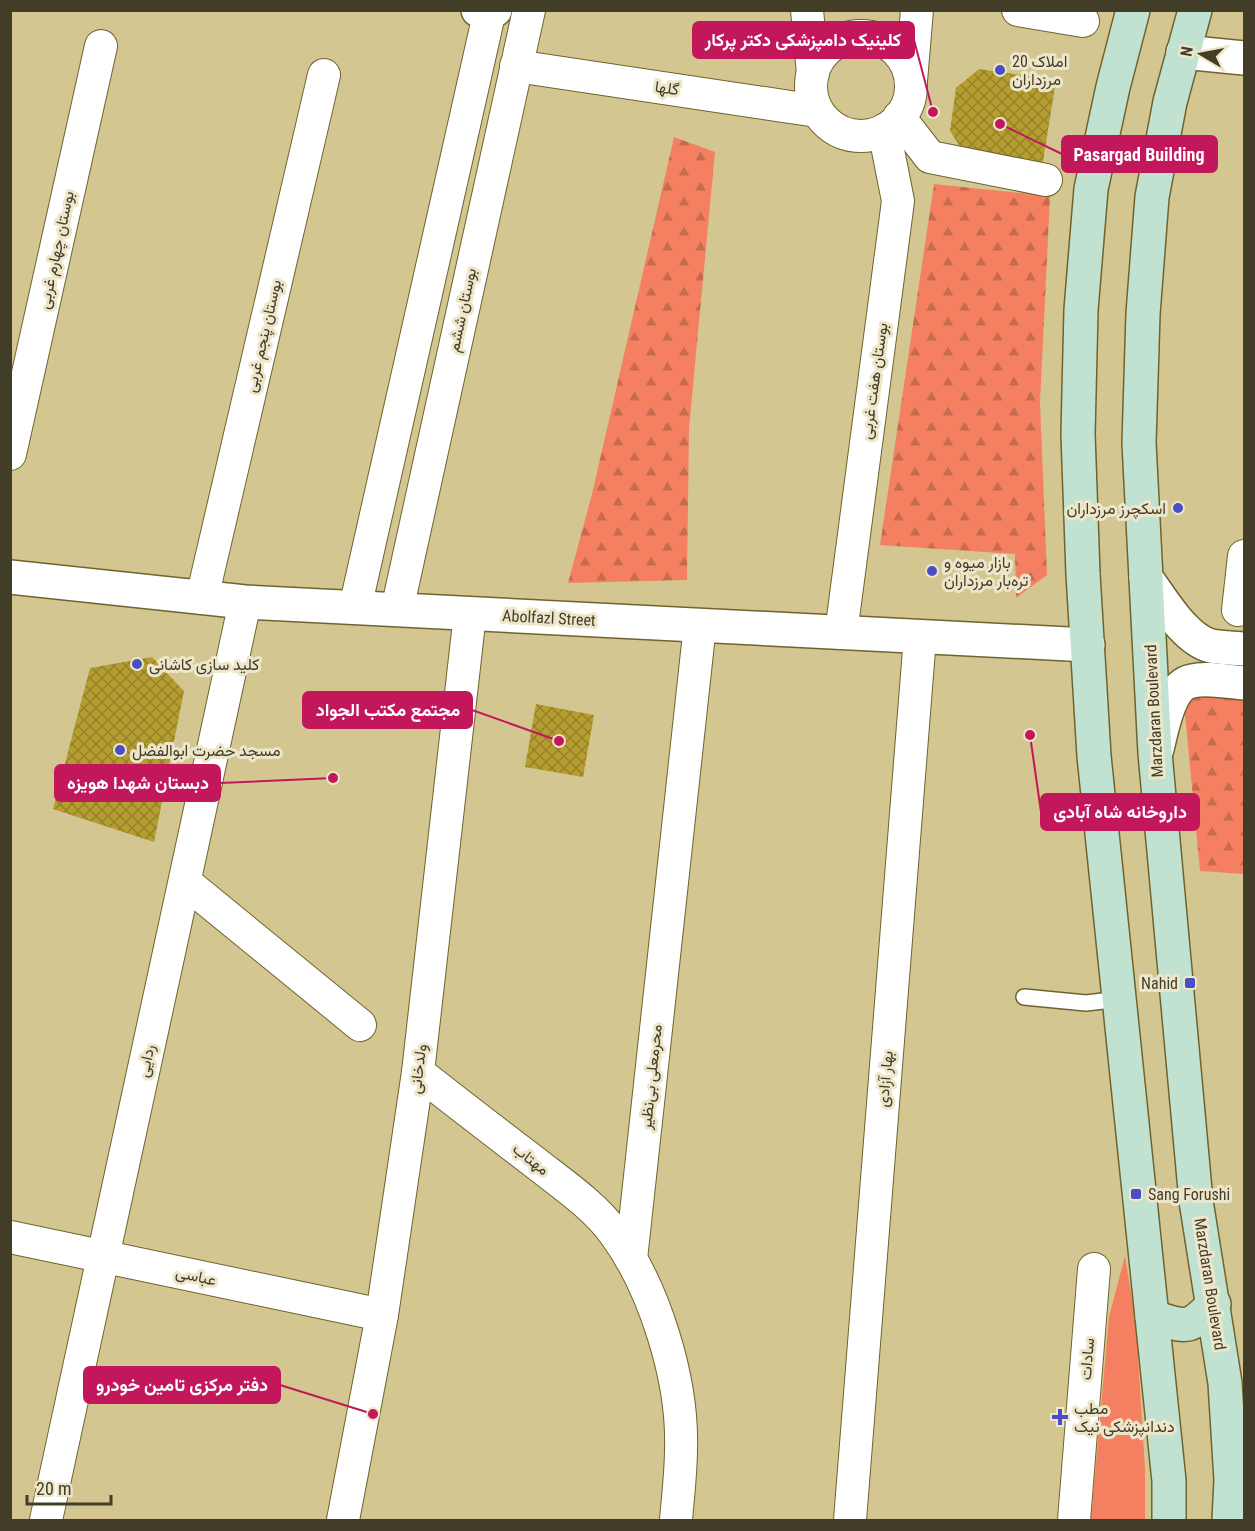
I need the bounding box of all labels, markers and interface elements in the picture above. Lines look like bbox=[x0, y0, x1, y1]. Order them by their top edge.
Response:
callout: کلینیک دامپزشکی دکتر پرکار bbox=[693, 22, 914, 58]
north arrow bbox=[1171, 24, 1231, 84]
text: کلینیک دامپزشکی دکتر پرکار bbox=[704, 29, 901, 52]
text: N bbox=[1177, 45, 1197, 58]
place label: املاک 20 مرزداران bbox=[1012, 52, 1067, 90]
marker: املاک 20 مرزداران bbox=[993, 63, 1007, 77]
street label: گلها bbox=[653, 77, 680, 100]
callout: Pasargad Building bbox=[1062, 136, 1217, 172]
text: Pasargad Building bbox=[1073, 144, 1205, 165]
street label: بوستان چهارم غربی bbox=[34, 189, 80, 311]
street label: بوستان ششم bbox=[444, 266, 481, 354]
street label: بوستان پنجم غربی bbox=[241, 278, 287, 395]
street label: بوستان هفت غربی bbox=[856, 321, 893, 441]
place label: اسکچرز مرزداران bbox=[1067, 499, 1166, 520]
marker: اسکچرز مرزداران bbox=[1171, 501, 1185, 515]
place label: بازار میوه و تره‌بار مرزداران bbox=[944, 553, 1028, 591]
marker: بازار میوه و تره‌بار مرزداران bbox=[925, 564, 939, 578]
street label: Abolfazl Street bbox=[502, 606, 596, 630]
street label: Marzdaran Boulevard bbox=[1141, 644, 1167, 778]
place label: کلید سازی کاشانی bbox=[149, 655, 259, 675]
marker: کلید سازی کاشانی bbox=[130, 657, 144, 671]
callout: مجتمع مکتب الجواد bbox=[303, 692, 472, 728]
text: مجتمع مکتب الجواد bbox=[316, 699, 460, 722]
place label: مسجد حضرت ابوالفضل bbox=[132, 741, 281, 761]
marker: مسجد حضرت ابوالفضل bbox=[113, 743, 127, 757]
callout: دبستان شهدا هویزه bbox=[55, 765, 220, 801]
text: دبستان شهدا هویزه bbox=[67, 772, 209, 794]
callout: داروخانه شاه آبادی bbox=[1041, 794, 1199, 830]
text: داروخانه شاه آبادی bbox=[1053, 801, 1187, 823]
place label: Nahid bbox=[1141, 974, 1178, 993]
marker: Nahid bbox=[1183, 976, 1197, 990]
street label: محرمعلی بی‌نظیر bbox=[636, 1023, 667, 1132]
street label: ردایی bbox=[133, 1043, 160, 1079]
street label: ولدخانی bbox=[406, 1043, 431, 1095]
street label: بهار آزادی bbox=[873, 1050, 898, 1108]
street label: مهتاب bbox=[508, 1139, 553, 1180]
place label: Sang Forushi bbox=[1148, 1185, 1230, 1204]
marker: Sang Forushi bbox=[1129, 1187, 1143, 1201]
street label: Marzdaran Boulevard bbox=[1190, 1217, 1230, 1351]
street label: عباسی bbox=[174, 1262, 218, 1291]
street label: سادات bbox=[1076, 1337, 1098, 1381]
callout: دفتر مرکزی تامین خودرو bbox=[84, 1367, 280, 1403]
text: دفتر مرکزی تامین خودرو bbox=[96, 1374, 268, 1396]
place label: مطب دندانپزشکی نیک bbox=[1074, 1399, 1175, 1438]
marker: مطب دندانپزشکی نیک bbox=[1051, 1408, 1069, 1426]
scale bar bbox=[27, 1468, 111, 1506]
text: 20 m bbox=[36, 1478, 71, 1499]

